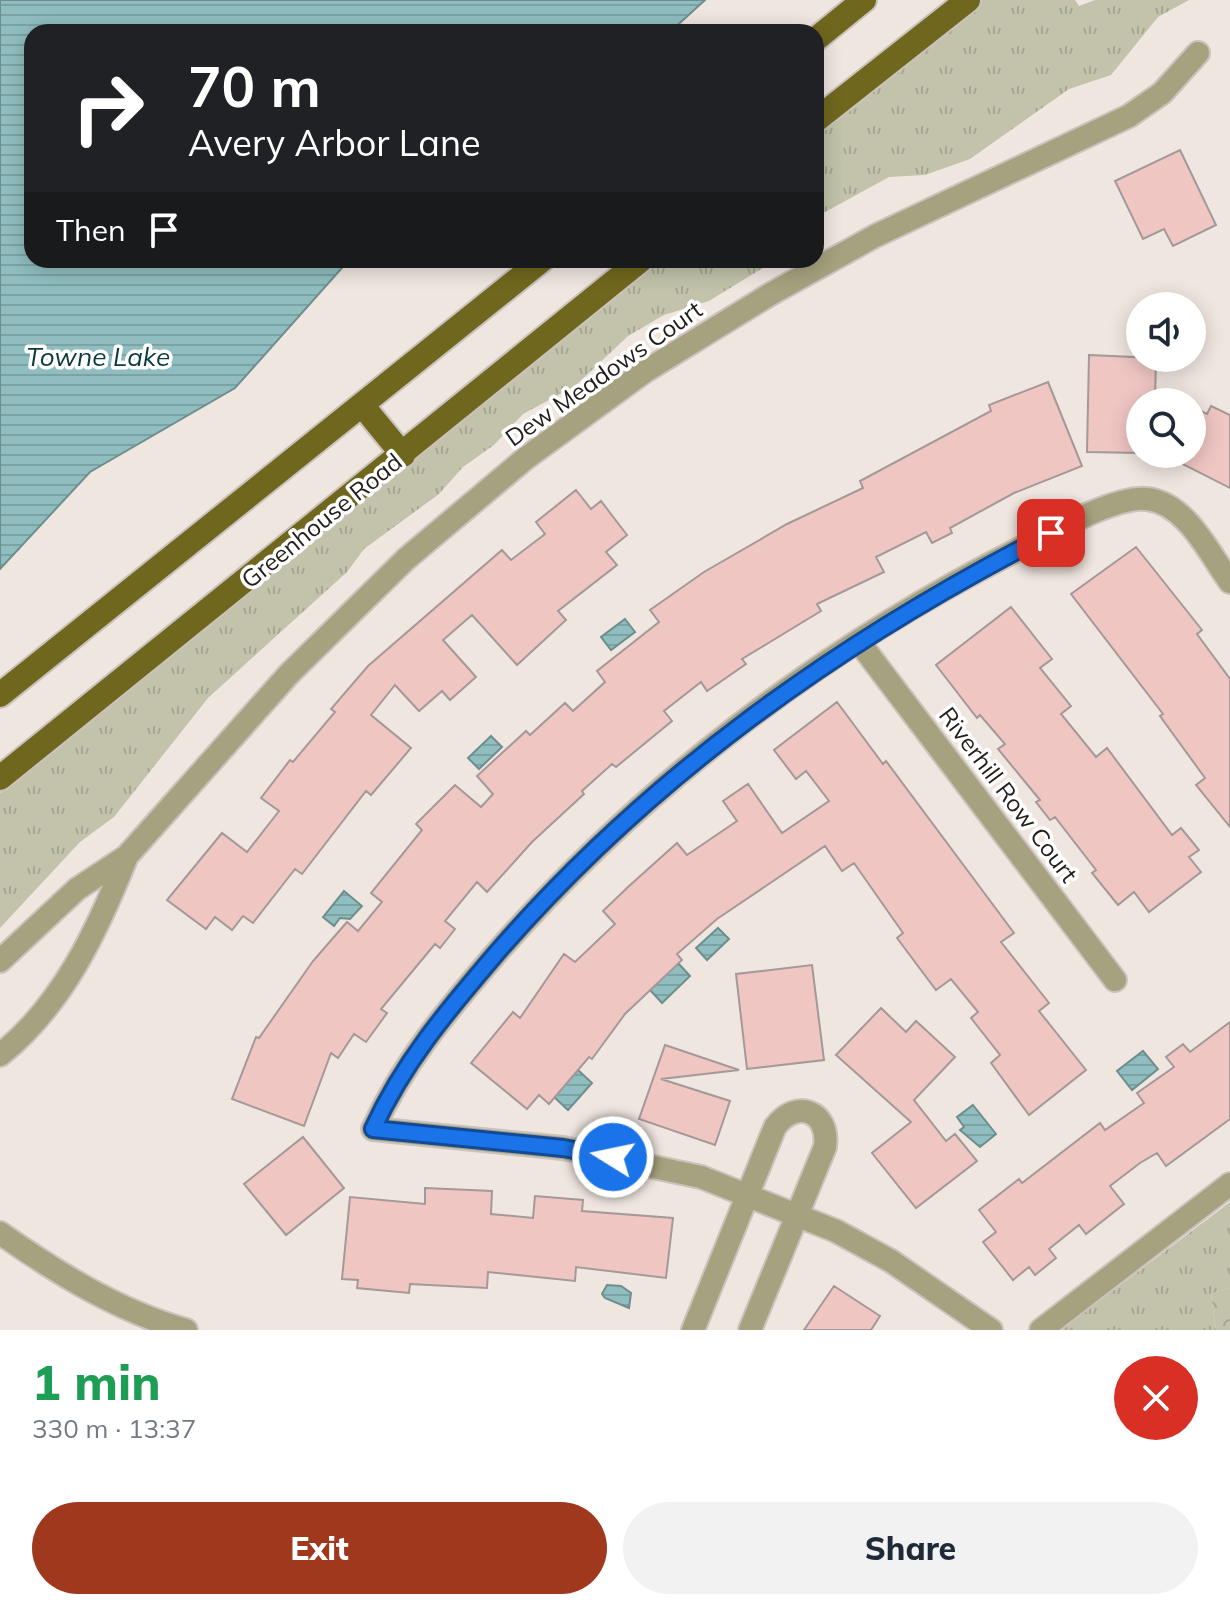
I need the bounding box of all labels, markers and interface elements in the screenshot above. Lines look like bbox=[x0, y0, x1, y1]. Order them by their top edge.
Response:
text: 70 m bbox=[188, 51, 321, 121]
icon: right bbox=[56, 56, 160, 160]
text: Avery Arbor Lane bbox=[188, 120, 481, 165]
icon: arrive bbox=[142, 208, 186, 252]
text: Then bbox=[56, 211, 126, 249]
map controls bbox=[1126, 292, 1206, 468]
button: sound bbox=[1126, 292, 1206, 372]
street label: Dew Meadows Court bbox=[499, 294, 708, 452]
water label: Towne Lake bbox=[26, 340, 170, 373]
button: search bbox=[1126, 388, 1206, 468]
street label: Greenhouse Road bbox=[235, 446, 408, 594]
pin bbox=[1017, 499, 1085, 567]
icon: arrive bbox=[1029, 511, 1073, 555]
street label: Riverhill Row Court bbox=[933, 701, 1085, 888]
position arrow bbox=[571, 1115, 655, 1199]
text: 1 min bbox=[32, 1352, 161, 1412]
button: close bbox=[1114, 1356, 1198, 1440]
text: 330 m · 13:37 bbox=[32, 1412, 196, 1445]
button: Exit bbox=[32, 1502, 607, 1594]
button: Share bbox=[623, 1502, 1198, 1594]

